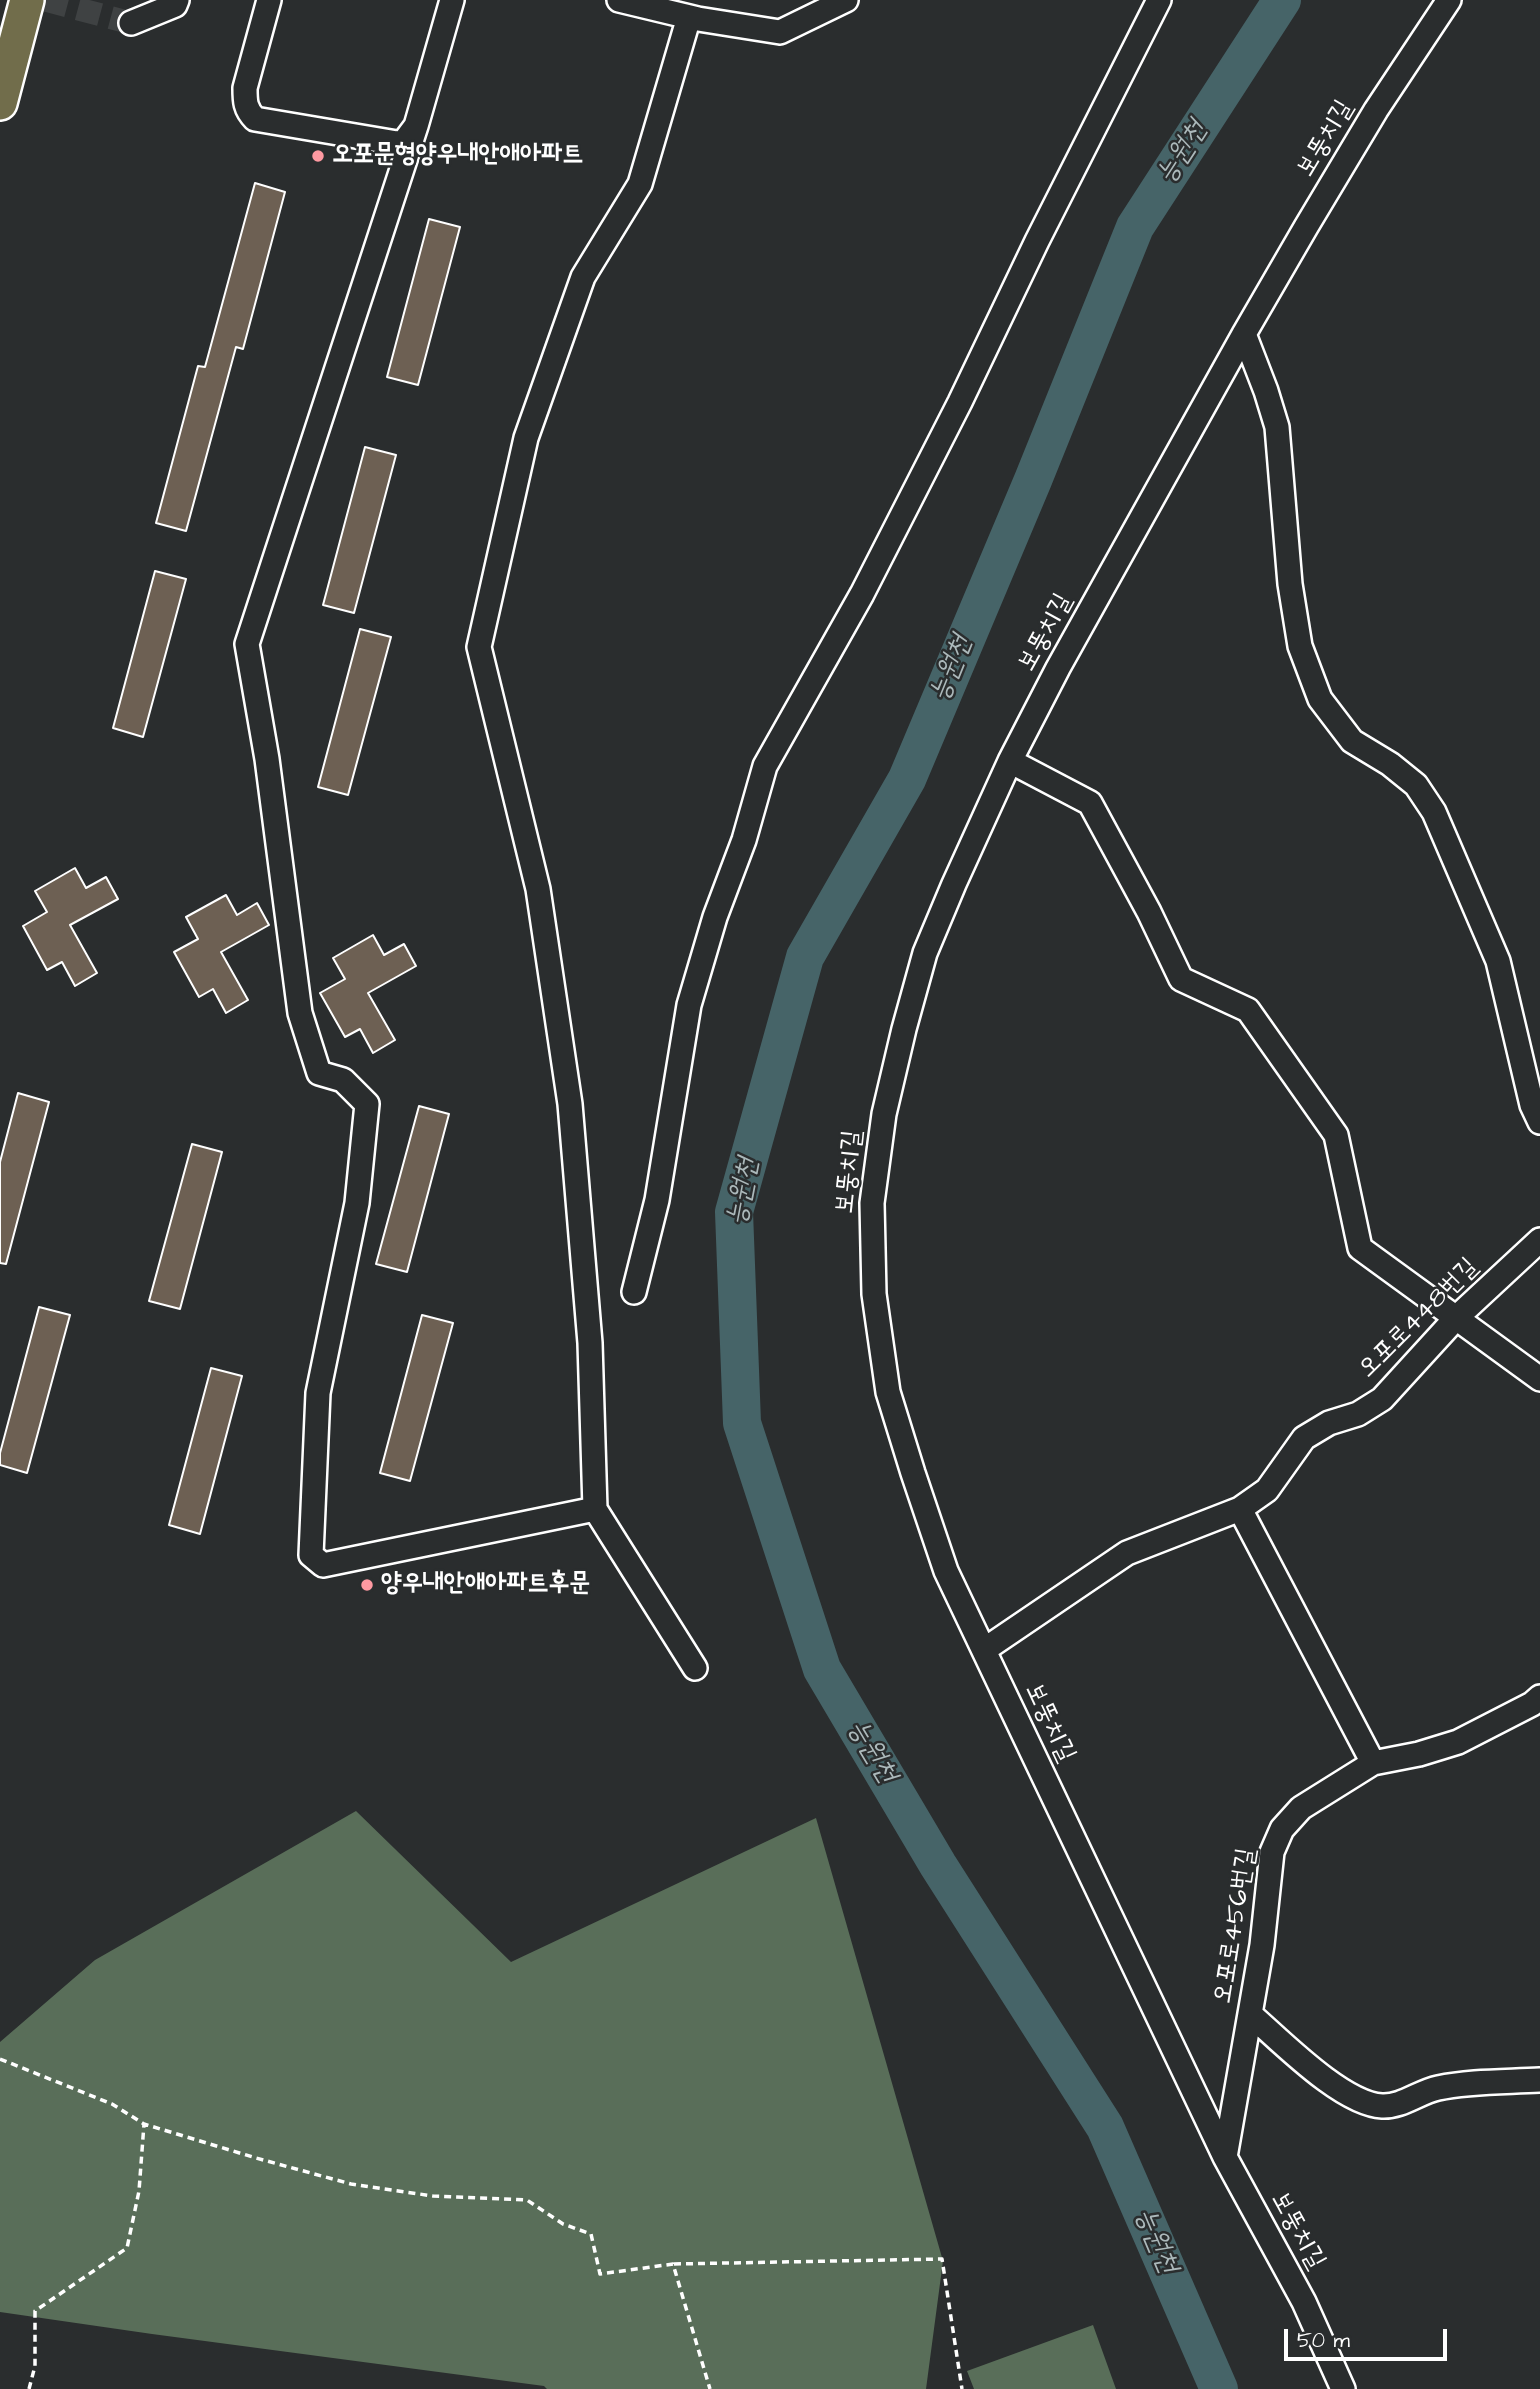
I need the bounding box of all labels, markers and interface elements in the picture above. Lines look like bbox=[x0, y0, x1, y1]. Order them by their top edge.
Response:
street label: 보뚱치길 bbox=[1291, 95, 1361, 183]
water label: 능원천 bbox=[1151, 116, 1215, 190]
place label: 오포문형양우내안애아파트 bbox=[332, 140, 583, 172]
marker: 오포문형양우내안애아파트 bbox=[310, 148, 326, 164]
street label: 보뚱치길 bbox=[1012, 589, 1080, 677]
water label: 능원천 bbox=[924, 631, 980, 707]
street label: 보뚱치길 bbox=[830, 1129, 870, 1215]
water label: 능원천 bbox=[721, 1156, 767, 1228]
street label: 오포로448번길 bbox=[1353, 1253, 1485, 1385]
place label: 양우내안애아파트후문 bbox=[381, 1569, 590, 1601]
marker: 양우내안애아파트후문 bbox=[359, 1577, 375, 1593]
street label: 보뚱치길 bbox=[1017, 1678, 1081, 1768]
water label: 능원천 bbox=[839, 1714, 903, 1790]
street label: 오포로456번길 bbox=[1208, 1846, 1264, 2006]
street label: 보뚱치길 bbox=[1263, 2187, 1331, 2275]
water label: 능원천 bbox=[1126, 2203, 1184, 2279]
scale bar bbox=[1288, 2316, 1451, 2360]
text: 50 m bbox=[1297, 2326, 1350, 2355]

